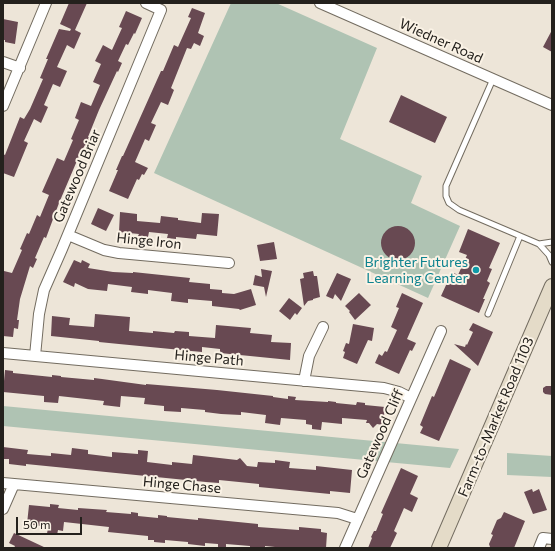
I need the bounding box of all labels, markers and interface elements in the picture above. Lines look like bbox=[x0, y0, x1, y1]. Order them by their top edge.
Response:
street label: Wiedner Road bbox=[397, 15, 485, 67]
street label: Gatewood Briar bbox=[50, 127, 104, 225]
street label: Hinge Iron bbox=[116, 229, 182, 253]
place label: Brighter Futures Learning Center bbox=[365, 254, 468, 286]
marker: Brighter Futures Learning Center bbox=[471, 265, 481, 275]
street label: Farm-to-Market Road 1103 bbox=[455, 334, 537, 500]
street label: Hinge Path bbox=[174, 347, 244, 369]
street label: Gatewood Cliff bbox=[353, 387, 407, 481]
street label: Hinge Chase bbox=[142, 473, 222, 497]
scale bar bbox=[18, 509, 84, 535]
text: 50 m bbox=[23, 517, 51, 531]

